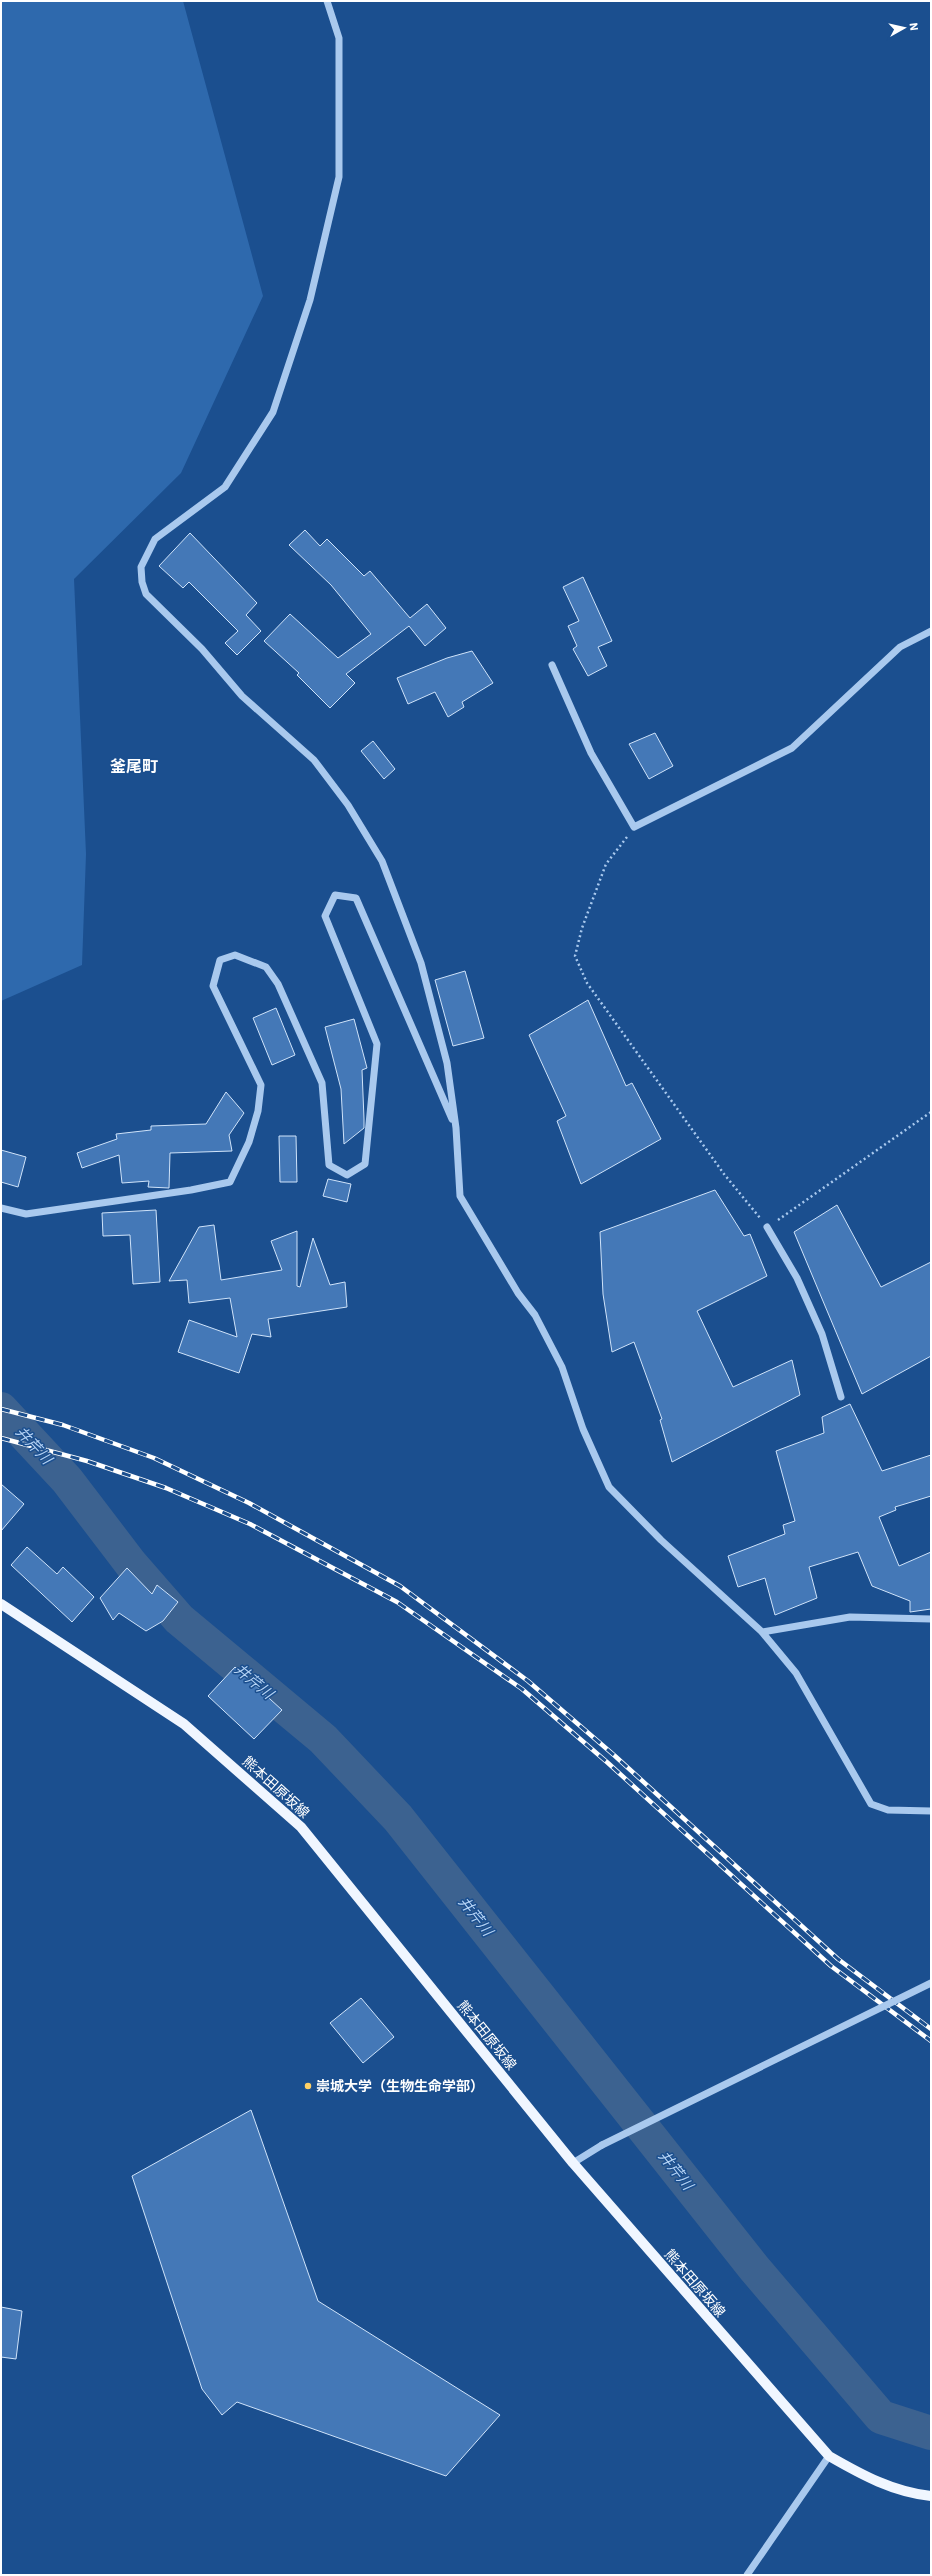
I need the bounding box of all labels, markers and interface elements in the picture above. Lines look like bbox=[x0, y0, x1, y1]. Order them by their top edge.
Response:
north arrow bbox=[884, 8, 924, 48]
text: N bbox=[906, 22, 921, 32]
district label: 釜尾町 bbox=[110, 756, 158, 776]
water label: 井芹川 bbox=[12, 1422, 58, 1469]
water label: 井芹川 bbox=[231, 1659, 279, 1704]
street label: 熊本田原坂線 bbox=[239, 1752, 313, 1822]
water label: 井芹川 bbox=[455, 1892, 499, 1941]
street label: 熊本田原坂線 bbox=[454, 1997, 520, 2073]
place label: 崇城大学（生物生命学部） bbox=[316, 2077, 484, 2095]
marker: 崇城大学（生物生命学部） bbox=[303, 2081, 313, 2091]
water label: 井芹川 bbox=[655, 2146, 699, 2195]
street label: 熊本田原坂線 bbox=[661, 2245, 729, 2321]

